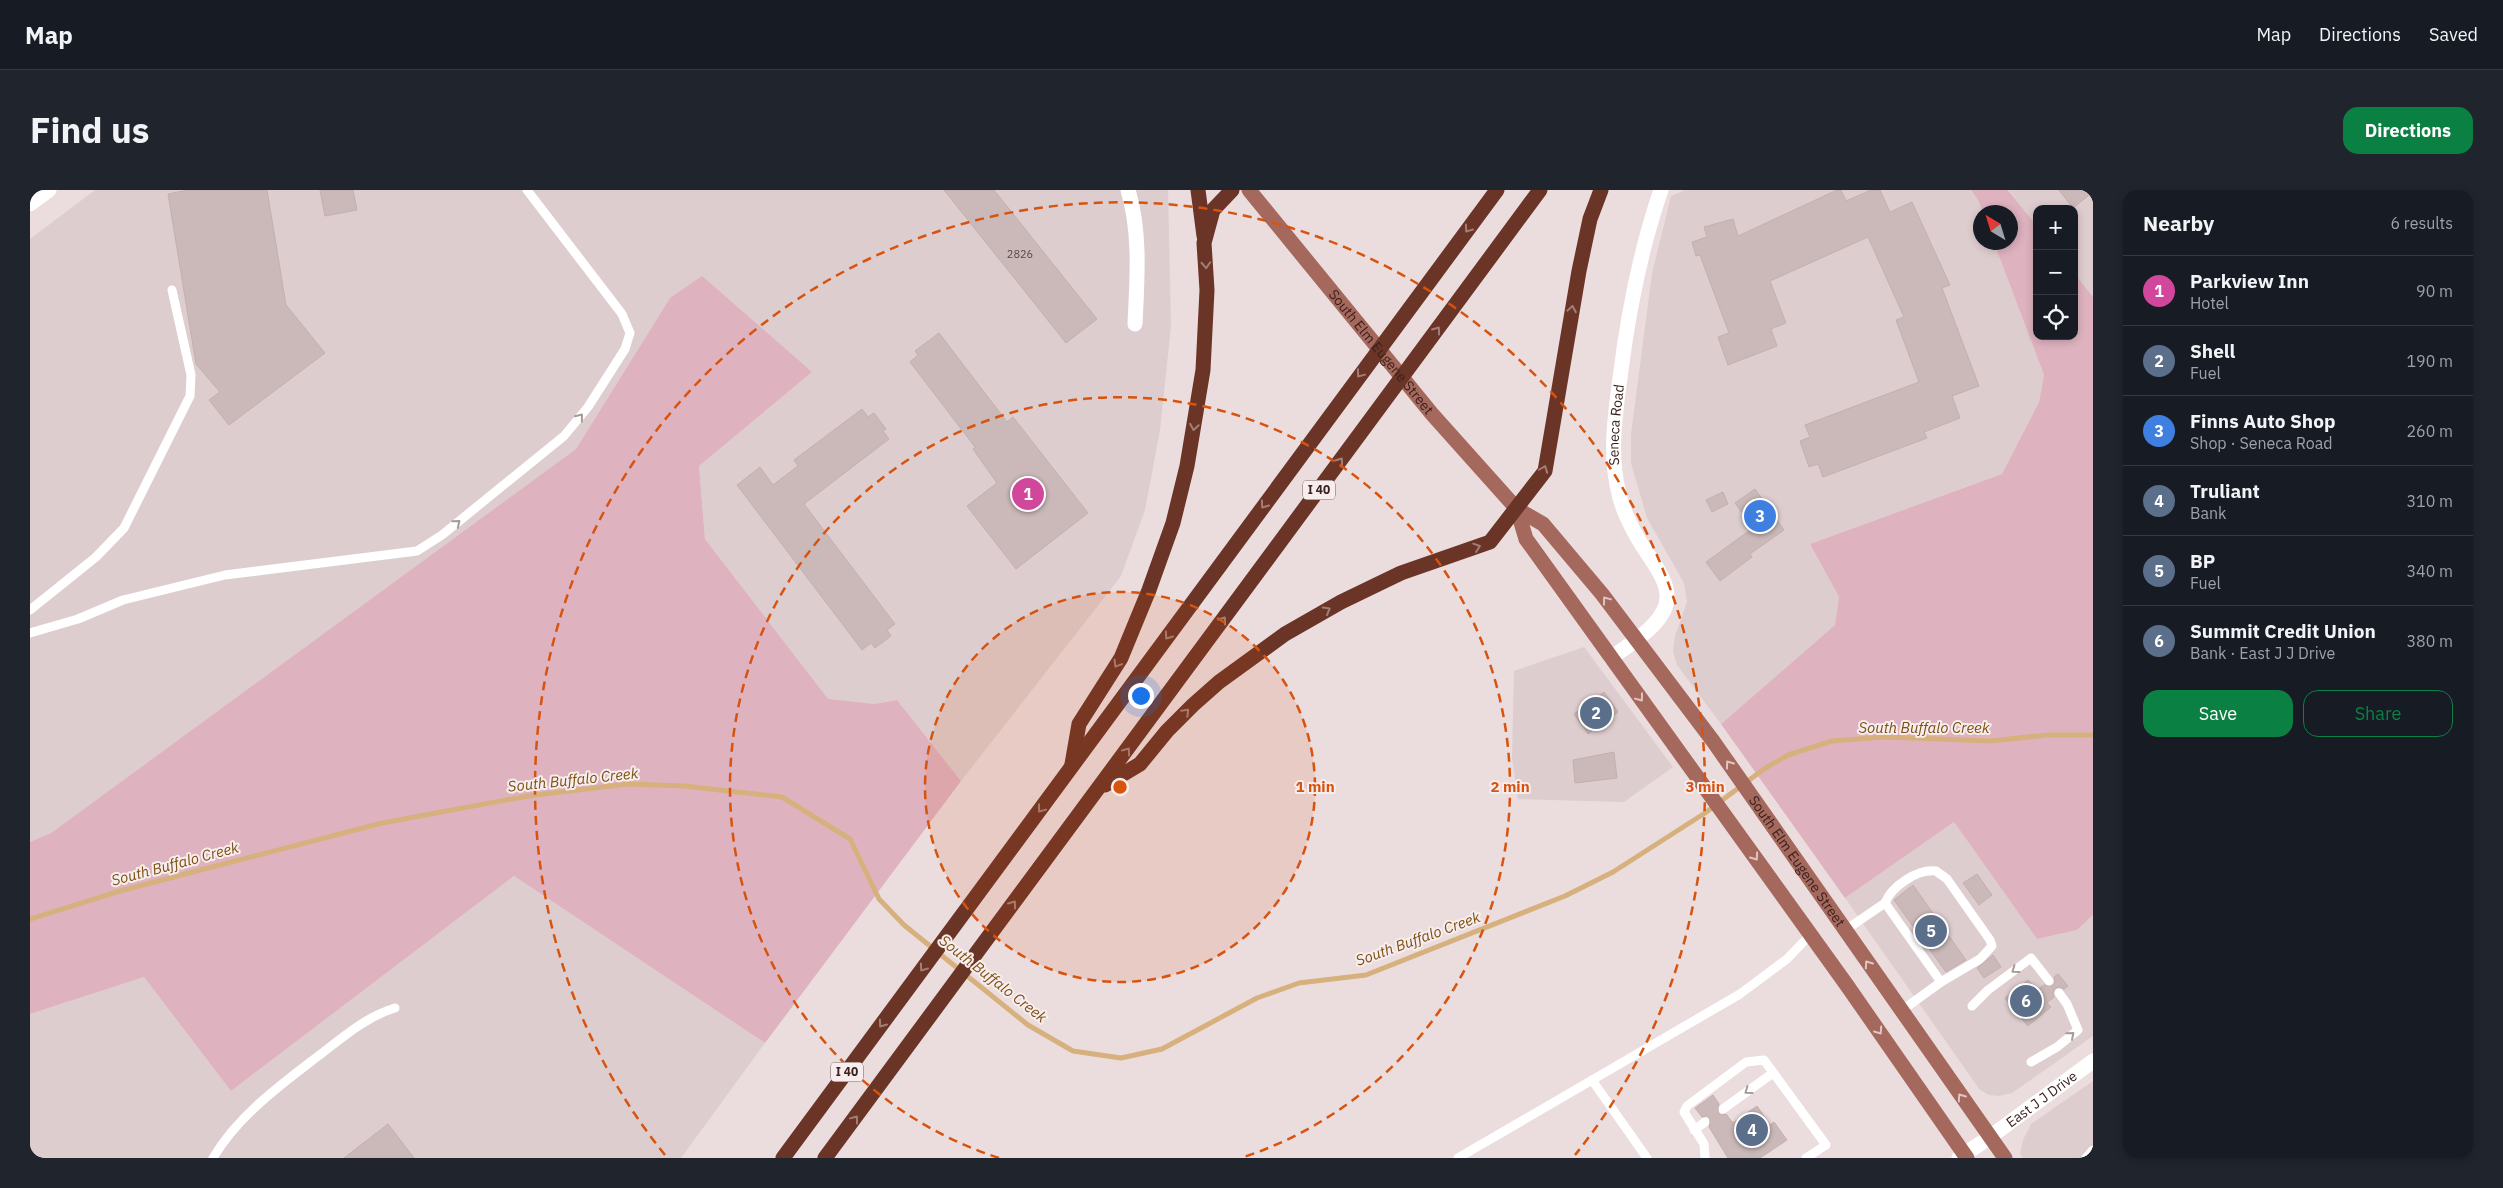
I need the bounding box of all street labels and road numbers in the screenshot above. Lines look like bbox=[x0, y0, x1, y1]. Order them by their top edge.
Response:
street label: South Elm Eugene Street bbox=[1325, 286, 1438, 418]
street label: Seneca Road bbox=[1605, 383, 1628, 466]
road number: I 40 bbox=[1303, 480, 1335, 500]
street label: South Elm Eugene Street bbox=[1745, 792, 1849, 930]
road number: I 40 bbox=[831, 1062, 863, 1082]
street label: East J J Drive bbox=[2002, 1067, 2081, 1131]

